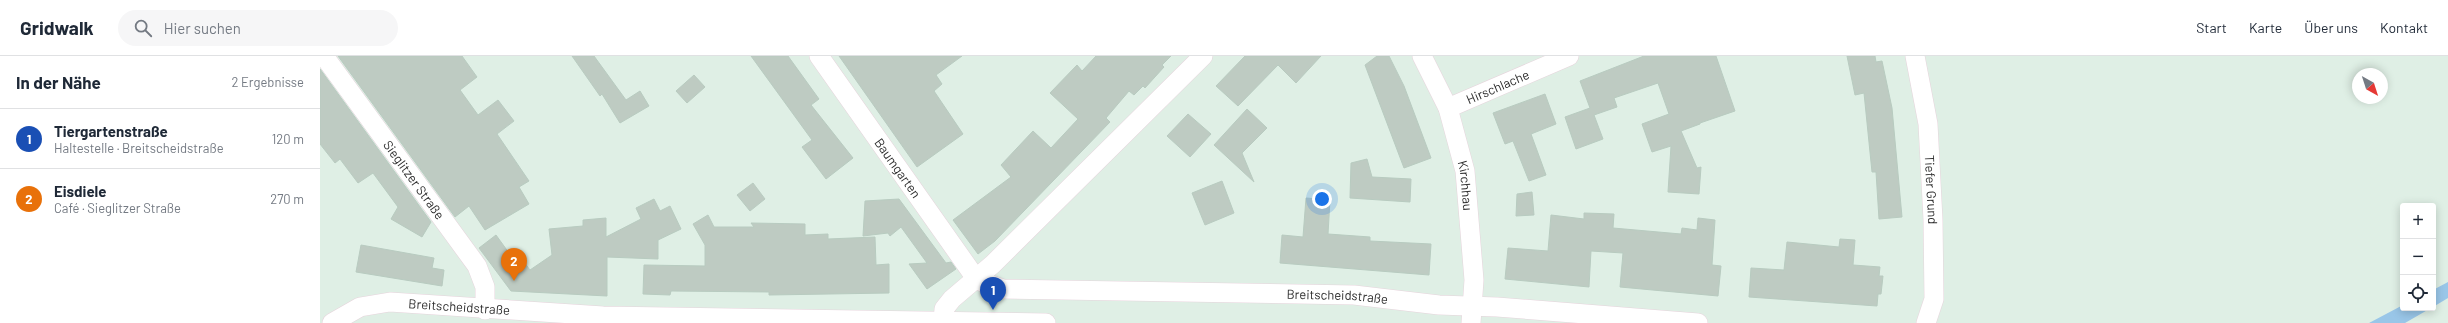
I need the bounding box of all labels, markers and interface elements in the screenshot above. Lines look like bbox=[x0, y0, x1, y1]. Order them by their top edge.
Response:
search box bbox=[118, 10, 398, 46]
text: Gridwalk bbox=[20, 16, 94, 39]
icon: search bbox=[132, 17, 154, 39]
text: Hier suchen bbox=[164, 19, 241, 37]
text: Start bbox=[2196, 19, 2227, 36]
text: Karte bbox=[2249, 19, 2282, 36]
text: Über uns bbox=[2304, 19, 2358, 36]
text: Kontakt bbox=[2380, 19, 2428, 36]
street label: Hirschlache bbox=[1464, 66, 1532, 107]
north arrow bbox=[2352, 68, 2388, 104]
text: In der Nähe bbox=[16, 72, 101, 92]
text: 2 Ergebnisse bbox=[231, 74, 304, 90]
text: Tiergartenstraße bbox=[54, 122, 168, 140]
text: 1 bbox=[27, 131, 31, 147]
text: 120 m bbox=[272, 131, 304, 147]
street label: Baumgarten bbox=[871, 135, 925, 201]
street label: Sieglitzer Straße bbox=[380, 137, 448, 222]
text: Haltestelle · Breitscheidstraße bbox=[54, 140, 224, 156]
street label: Tiefer Grund bbox=[1922, 155, 1941, 224]
street label: Kirchhau bbox=[1455, 159, 1476, 211]
text: Eisdiele bbox=[54, 182, 106, 200]
your location bbox=[1312, 189, 1332, 209]
text: 2 bbox=[25, 191, 33, 207]
text: 270 m bbox=[270, 191, 304, 207]
text: Café · Sieglitzer Straße bbox=[54, 200, 181, 216]
map controls bbox=[2400, 203, 2436, 311]
button: + bbox=[2400, 203, 2436, 239]
button: − bbox=[2400, 239, 2436, 275]
pin: 2 bbox=[501, 248, 527, 281]
button: locate bbox=[2400, 275, 2436, 311]
pin: 1 bbox=[980, 277, 1006, 310]
street label: Breitscheidstraße bbox=[1286, 286, 1389, 307]
street label: Breitscheidstraße bbox=[408, 295, 511, 318]

